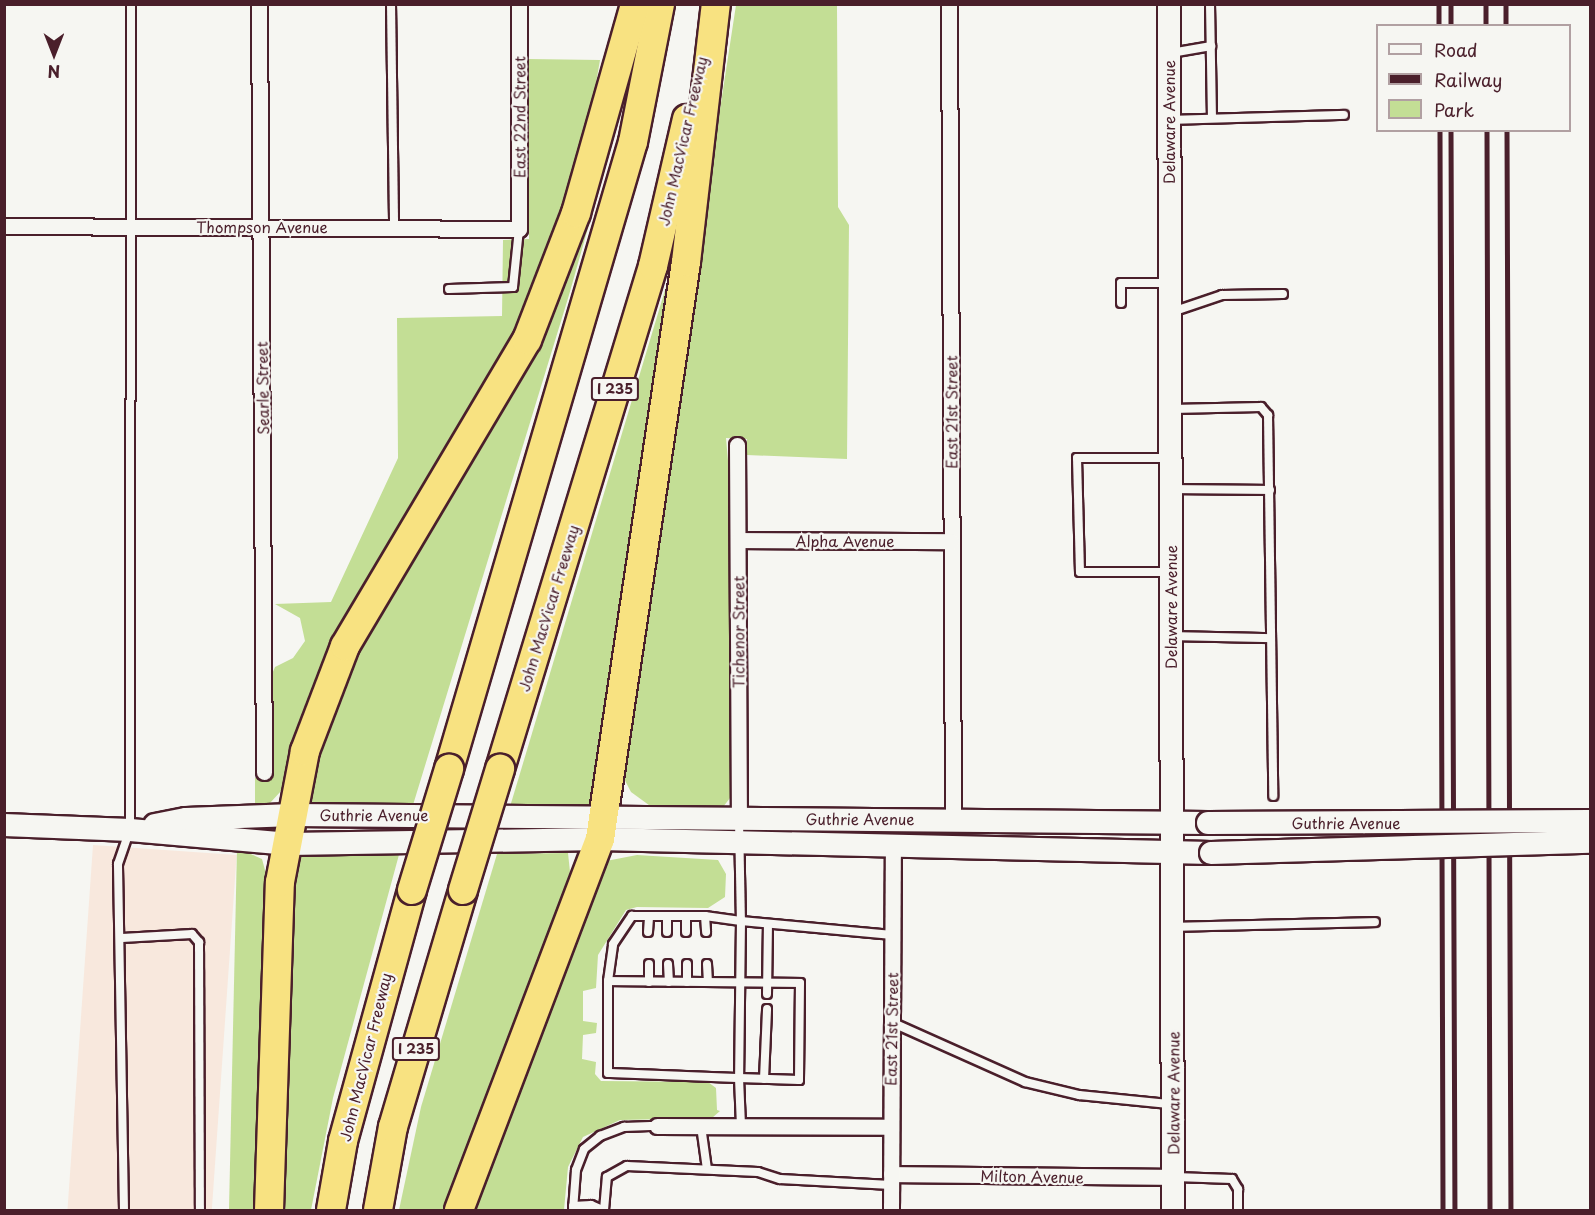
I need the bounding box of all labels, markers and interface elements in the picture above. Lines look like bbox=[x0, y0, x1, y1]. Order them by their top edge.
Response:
north arrow bbox=[24, 24, 84, 84]
legend bbox=[1376, 24, 1571, 132]
text: Road bbox=[1434, 36, 1478, 63]
street label: John MacVicar Freeway bbox=[654, 54, 710, 228]
street label: East 22nd Street bbox=[510, 55, 528, 179]
text: N bbox=[48, 60, 60, 84]
street label: Delaware Avenue bbox=[1160, 60, 1178, 184]
text: Railway bbox=[1434, 66, 1502, 93]
text: Park bbox=[1434, 96, 1474, 123]
street label: Thompson Avenue bbox=[197, 218, 327, 236]
street label: Searle Street bbox=[252, 341, 272, 435]
street label: East 21st Street bbox=[942, 354, 960, 470]
road number: I 235 bbox=[590, 378, 640, 400]
street label: John MacVicar Freeway bbox=[514, 522, 582, 694]
street label: Alpha Avenue bbox=[796, 532, 894, 550]
street label: Delaware Avenue bbox=[1162, 545, 1180, 669]
street label: Tichenor Street bbox=[729, 576, 747, 688]
street label: Guthrie Avenue bbox=[319, 806, 429, 824]
street label: Guthrie Avenue bbox=[805, 810, 915, 828]
street label: Guthrie Avenue bbox=[1291, 814, 1401, 832]
street label: John MacVicar Freeway bbox=[335, 970, 395, 1144]
street label: East 21st Street bbox=[881, 971, 901, 1087]
street label: Delaware Avenue bbox=[1164, 1031, 1182, 1155]
road number: I 235 bbox=[390, 1038, 442, 1060]
street label: Milton Avenue bbox=[981, 1166, 1083, 1186]

